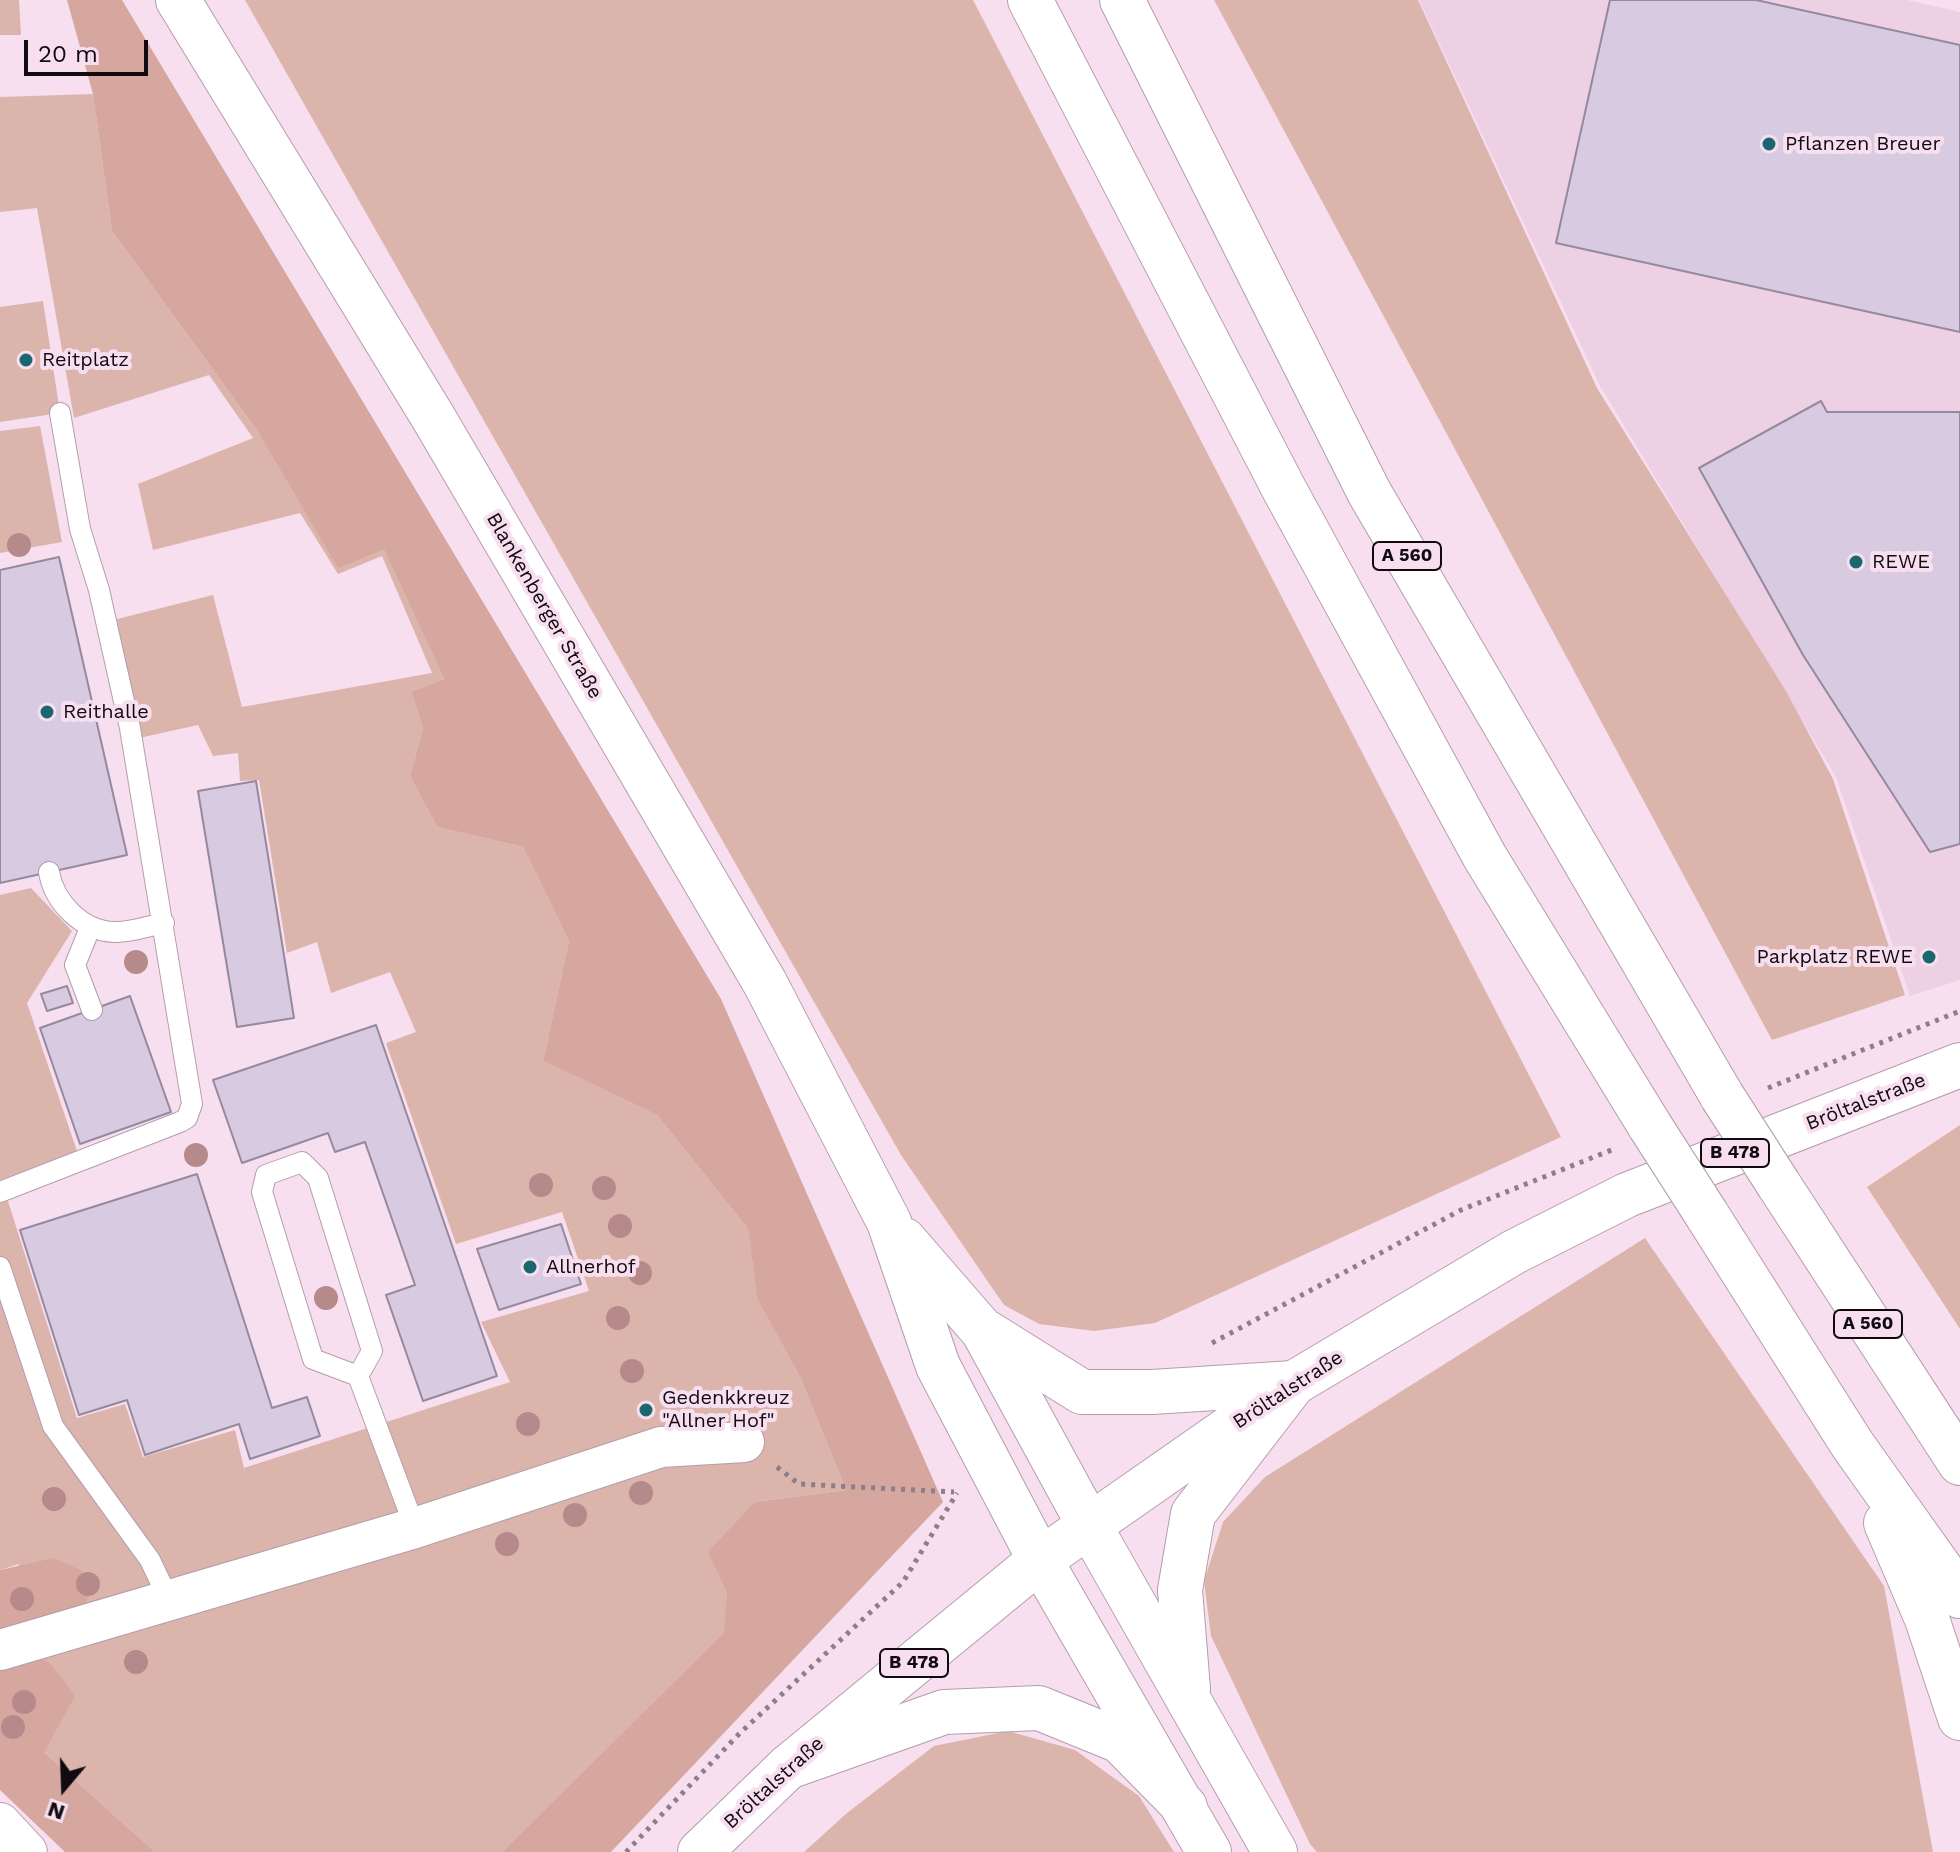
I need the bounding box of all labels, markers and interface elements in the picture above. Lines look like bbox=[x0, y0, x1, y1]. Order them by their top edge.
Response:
scale bar bbox=[28, 24, 152, 74]
text: 20 m bbox=[38, 40, 98, 68]
place label: Pflanzen Breuer bbox=[1785, 132, 1941, 156]
marker: Pflanzen Breuer bbox=[1760, 135, 1778, 153]
place label: Reitplatz bbox=[42, 348, 129, 372]
marker: Reitplatz bbox=[17, 351, 35, 369]
street label: Blankenberger Straße bbox=[481, 509, 607, 703]
road number: A 560 bbox=[1373, 542, 1441, 570]
place label: REWE bbox=[1872, 550, 1930, 574]
marker: REWE bbox=[1847, 553, 1865, 571]
place label: Reithalle bbox=[63, 700, 149, 724]
marker: Reithalle bbox=[38, 703, 56, 721]
place label: Parkplatz REWE bbox=[1756, 945, 1913, 969]
marker: Parkplatz REWE bbox=[1920, 948, 1938, 966]
street label: Bröltalstraße bbox=[1803, 1068, 1929, 1136]
road number: B 478 bbox=[1701, 1139, 1769, 1167]
place label: Allnerhof bbox=[546, 1255, 636, 1279]
marker: Allnerhof bbox=[521, 1258, 539, 1276]
road number: A 560 bbox=[1834, 1310, 1902, 1338]
street label: Bröltalstraße bbox=[1228, 1346, 1348, 1434]
place label: Gedenkkreuz "Allner Hof" bbox=[662, 1386, 790, 1433]
marker: Gedenkkreuz "Allner Hof" bbox=[637, 1401, 655, 1419]
road number: B 478 bbox=[880, 1649, 948, 1677]
street label: Bröltalstraße bbox=[719, 1732, 829, 1834]
north arrow bbox=[24, 1748, 104, 1828]
text: N bbox=[44, 1797, 68, 1826]

